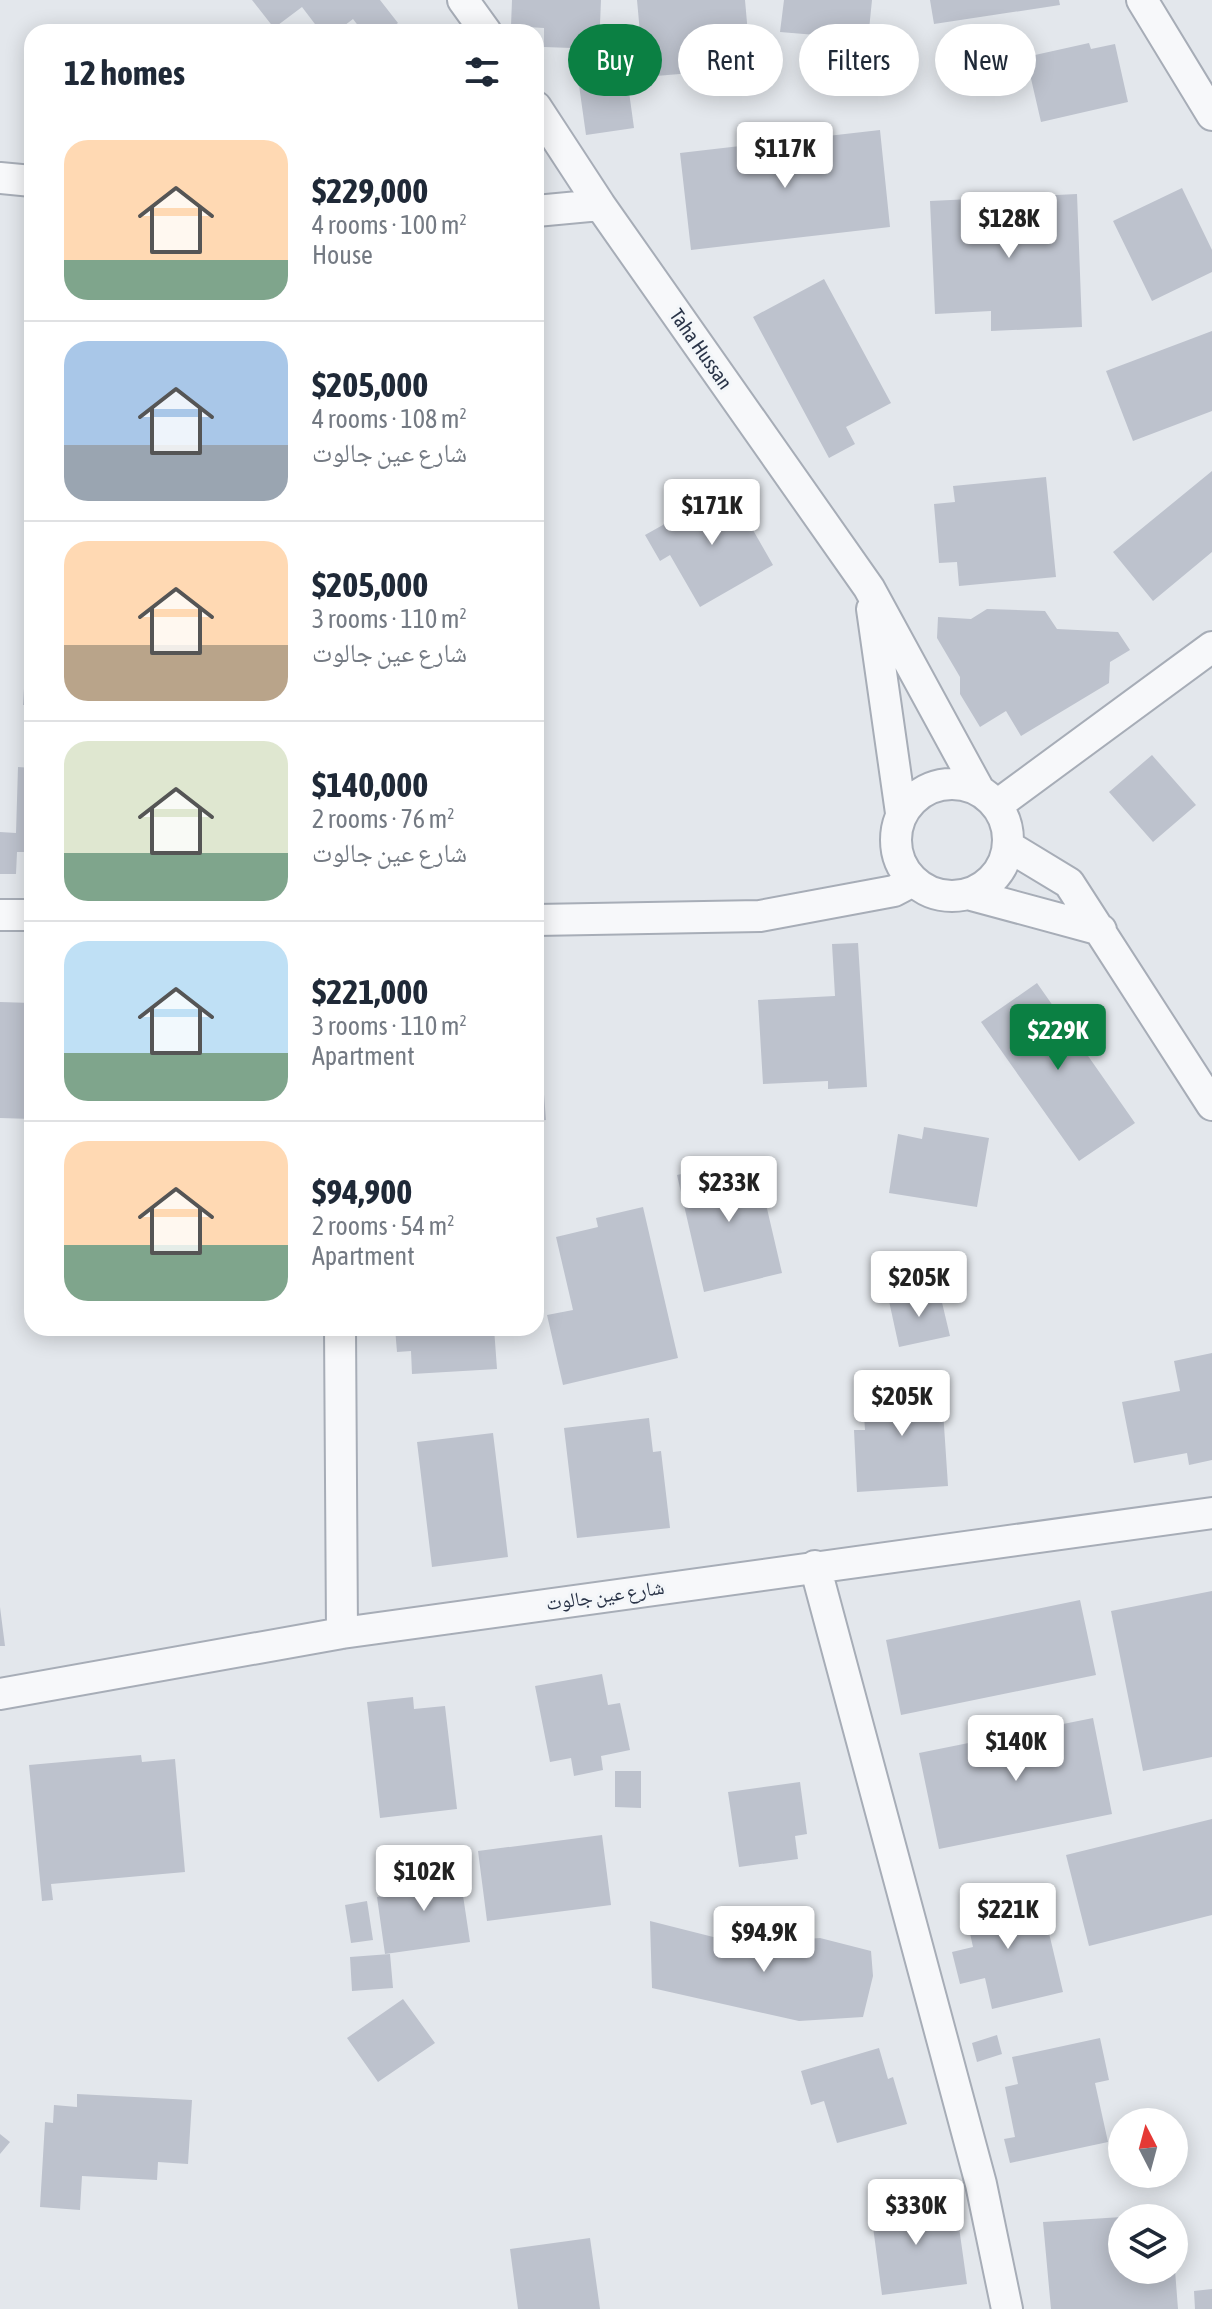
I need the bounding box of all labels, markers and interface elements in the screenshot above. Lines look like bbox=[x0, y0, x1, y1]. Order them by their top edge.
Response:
chip: Buy bbox=[568, 24, 662, 96]
chip: Rent bbox=[678, 24, 783, 96]
chip: Filters bbox=[799, 24, 919, 96]
chip: New bbox=[935, 24, 1036, 96]
icon: filters bbox=[460, 50, 504, 94]
text: 12 homes bbox=[64, 53, 185, 92]
pin: $117K bbox=[729, 122, 841, 190]
text: $117K bbox=[755, 133, 815, 163]
text: $229,000 bbox=[312, 171, 428, 210]
icon: home bbox=[128, 172, 224, 268]
pin: $128K bbox=[953, 192, 1065, 260]
text: $128K bbox=[979, 203, 1039, 233]
text: 4 rooms · 100 m² bbox=[312, 210, 467, 240]
text: House bbox=[312, 240, 373, 270]
street label: Taha Hussan bbox=[665, 304, 737, 393]
text: $205,000 bbox=[312, 365, 428, 404]
icon: home bbox=[128, 373, 224, 469]
text: 4 rooms · 108 m² bbox=[312, 404, 467, 434]
text: شارع عين جالوت bbox=[312, 438, 467, 468]
pin: $171K bbox=[656, 479, 768, 547]
text: $171K bbox=[682, 490, 742, 520]
text: $205,000 bbox=[312, 565, 428, 604]
icon: home bbox=[128, 573, 224, 669]
text: 3 rooms · 110 m² bbox=[312, 604, 467, 634]
text: شارع عين جالوت bbox=[312, 638, 467, 668]
text: $140,000 bbox=[312, 765, 428, 804]
icon: home bbox=[128, 773, 224, 869]
text: 2 rooms · 76 m² bbox=[312, 804, 454, 834]
text: شارع عين جالوت bbox=[312, 838, 467, 868]
text: $221,000 bbox=[312, 972, 428, 1011]
icon: home bbox=[128, 973, 224, 1069]
pin: $229K bbox=[1002, 1004, 1114, 1072]
text: 3 rooms · 110 m² bbox=[312, 1011, 467, 1041]
text: $229K bbox=[1028, 1015, 1088, 1045]
text: Apartment bbox=[312, 1041, 415, 1071]
pin: $233K bbox=[673, 1156, 785, 1224]
text: $233K bbox=[699, 1167, 759, 1197]
text: $94,900 bbox=[312, 1172, 412, 1211]
icon: home bbox=[128, 1173, 224, 1269]
text: 2 rooms · 54 m² bbox=[312, 1211, 454, 1241]
text: Apartment bbox=[312, 1241, 415, 1271]
pin: $205K bbox=[863, 1251, 975, 1319]
text: $205K bbox=[889, 1262, 949, 1292]
pin: $205K bbox=[846, 1370, 958, 1438]
text: $205K bbox=[872, 1381, 932, 1411]
street label: شارع عين جالوت bbox=[544, 1575, 666, 1616]
pin: $140K bbox=[960, 1715, 1072, 1783]
text: $140K bbox=[986, 1726, 1046, 1756]
pin: $102K bbox=[368, 1845, 480, 1913]
text: $102K bbox=[394, 1856, 454, 1886]
pin: $221K bbox=[952, 1883, 1064, 1951]
text: $221K bbox=[978, 1894, 1038, 1924]
pin: $94.9K bbox=[699, 1906, 829, 1974]
text: $94.9K bbox=[732, 1917, 796, 1947]
north arrow bbox=[1108, 2108, 1188, 2188]
map controls bbox=[1108, 2108, 1188, 2284]
pin: $330K bbox=[860, 2179, 972, 2247]
text: $330K bbox=[886, 2190, 946, 2220]
button: layers bbox=[1108, 2204, 1188, 2284]

